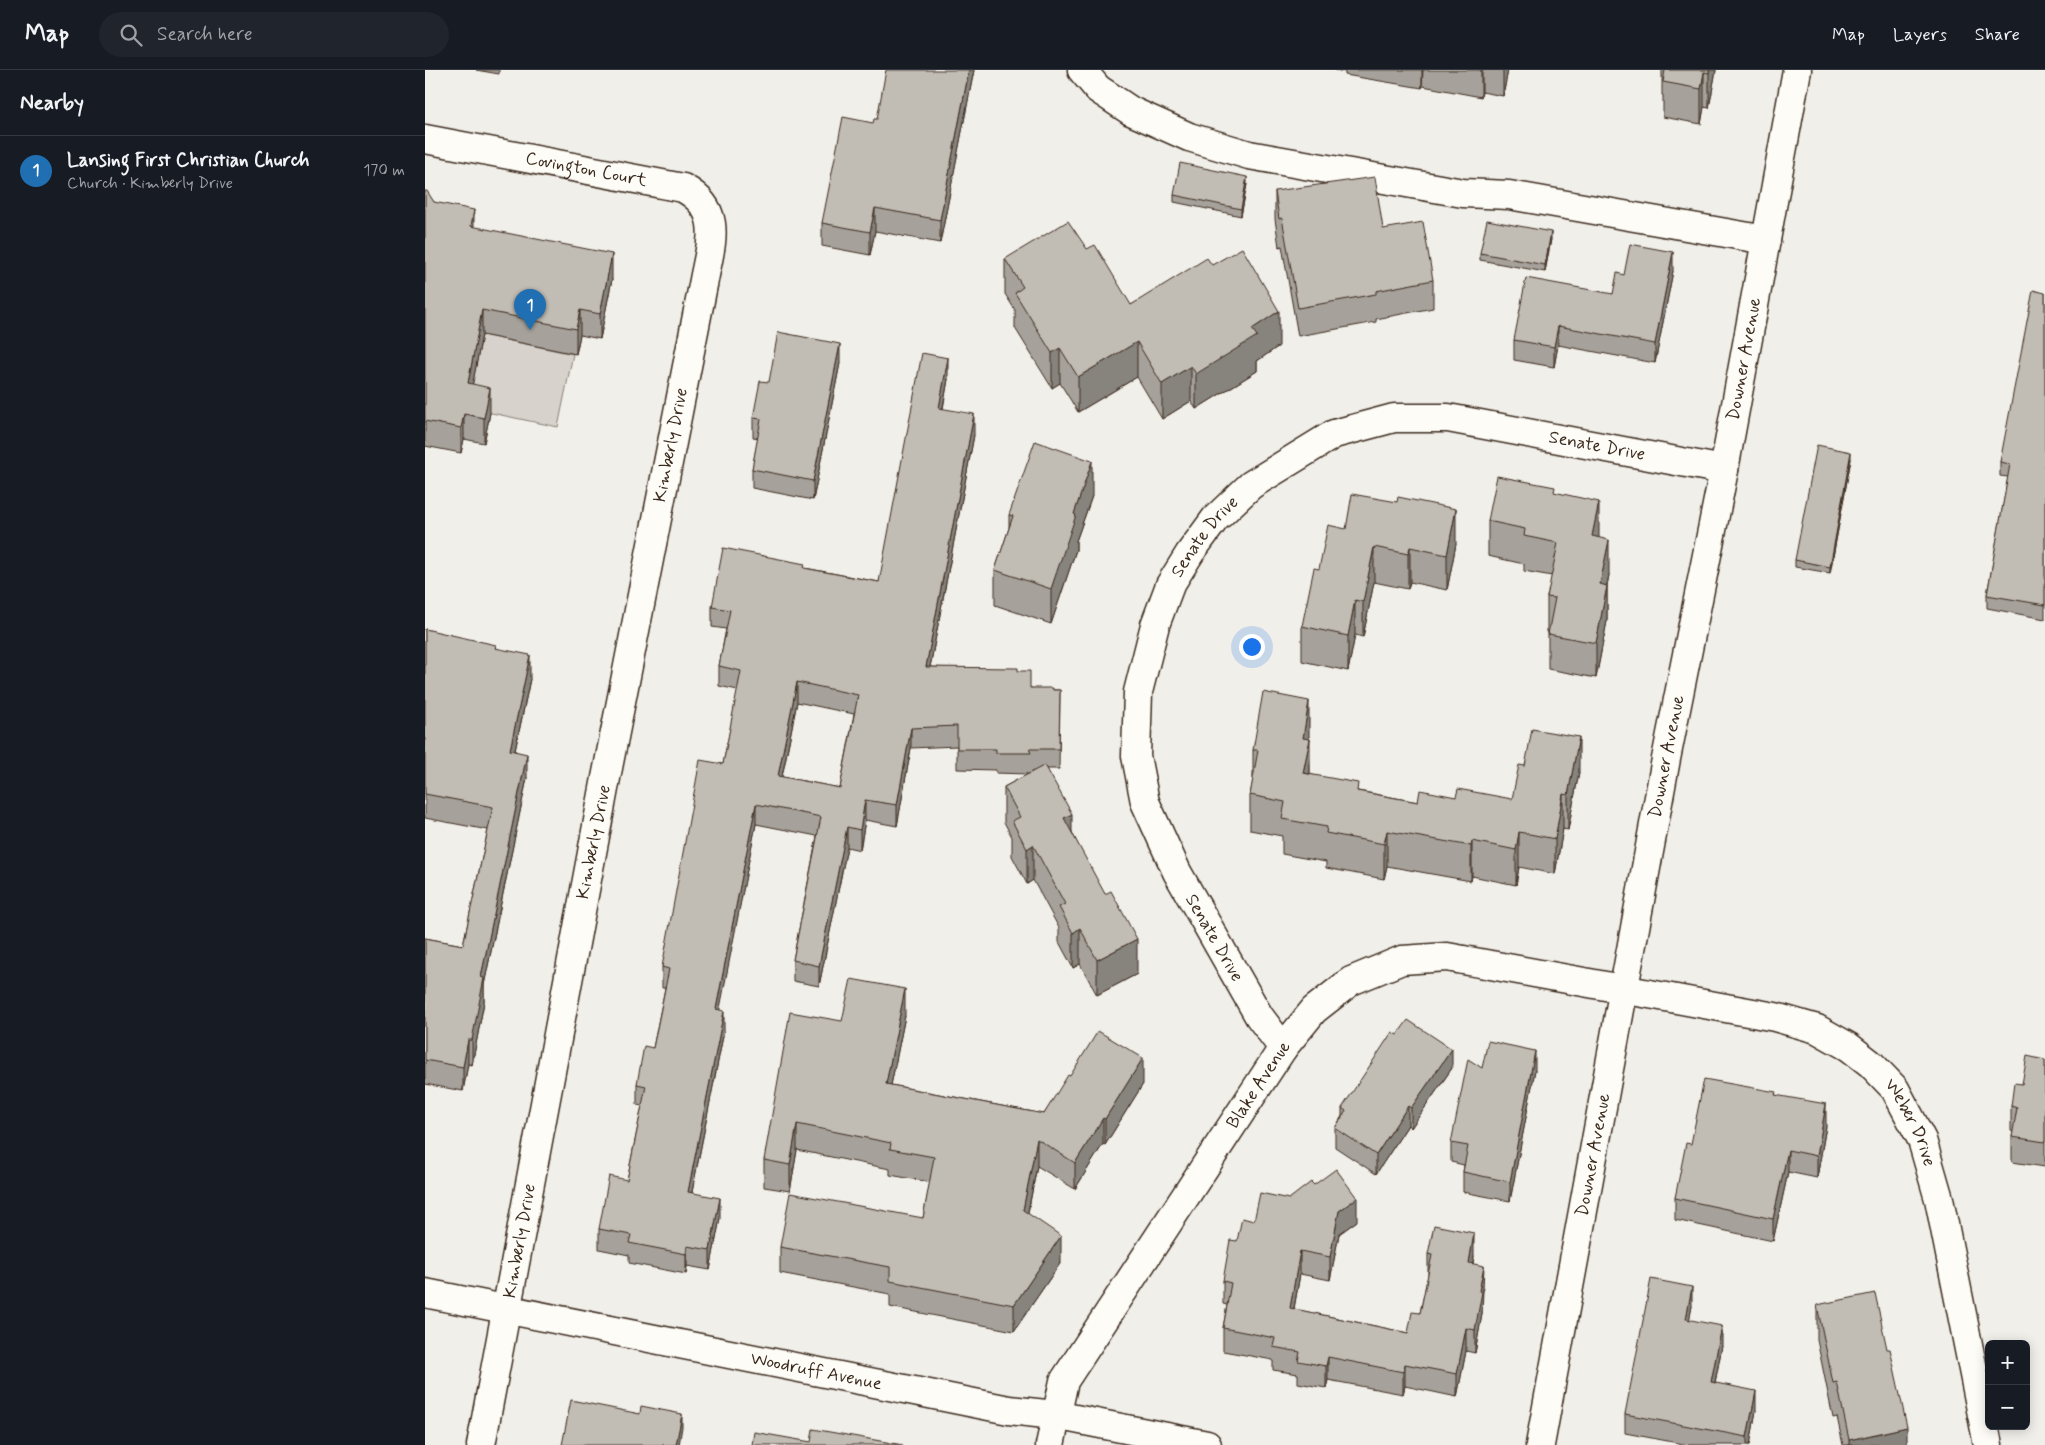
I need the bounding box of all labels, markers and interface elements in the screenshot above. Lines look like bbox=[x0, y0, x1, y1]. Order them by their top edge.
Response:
search box bbox=[99, 12, 449, 57]
text: Map bbox=[25, 19, 69, 50]
icon: search bbox=[117, 21, 145, 49]
text: Search here bbox=[157, 22, 253, 47]
text: Map bbox=[1832, 23, 1865, 47]
text: Layers bbox=[1893, 23, 1947, 47]
text: Share bbox=[1975, 23, 2020, 47]
text: Nearby bbox=[20, 89, 84, 117]
street label: Covington Court bbox=[524, 146, 649, 193]
text: Lansing First Christian Church bbox=[67, 148, 309, 173]
text: 1 bbox=[32, 160, 40, 181]
text: 170 m bbox=[363, 160, 405, 181]
text: Church · Kimberly Drive bbox=[67, 173, 233, 194]
pin: 1 bbox=[514, 289, 546, 330]
street label: Downer Avenue bbox=[1721, 296, 1767, 423]
street label: Kimberly Drive bbox=[648, 386, 694, 504]
street label: Senate Drive bbox=[1547, 425, 1647, 467]
street label: Senate Drive bbox=[1166, 491, 1244, 582]
your location bbox=[1239, 634, 1265, 660]
street label: Downer Avenue bbox=[1643, 693, 1691, 820]
street label: Kimberly Drive bbox=[571, 783, 617, 901]
street label: Senate Drive bbox=[1179, 890, 1249, 986]
street label: Blake Avenue bbox=[1221, 1036, 1296, 1133]
street label: Weber Drive bbox=[1879, 1073, 1941, 1169]
street label: Downer Avenue bbox=[1570, 1091, 1616, 1218]
street label: Kimberly Drive bbox=[498, 1182, 542, 1300]
map controls bbox=[1985, 1340, 2030, 1430]
button: + bbox=[1985, 1340, 2030, 1385]
street label: Woodruff Avenue bbox=[748, 1346, 884, 1396]
button: − bbox=[1985, 1385, 2030, 1430]

